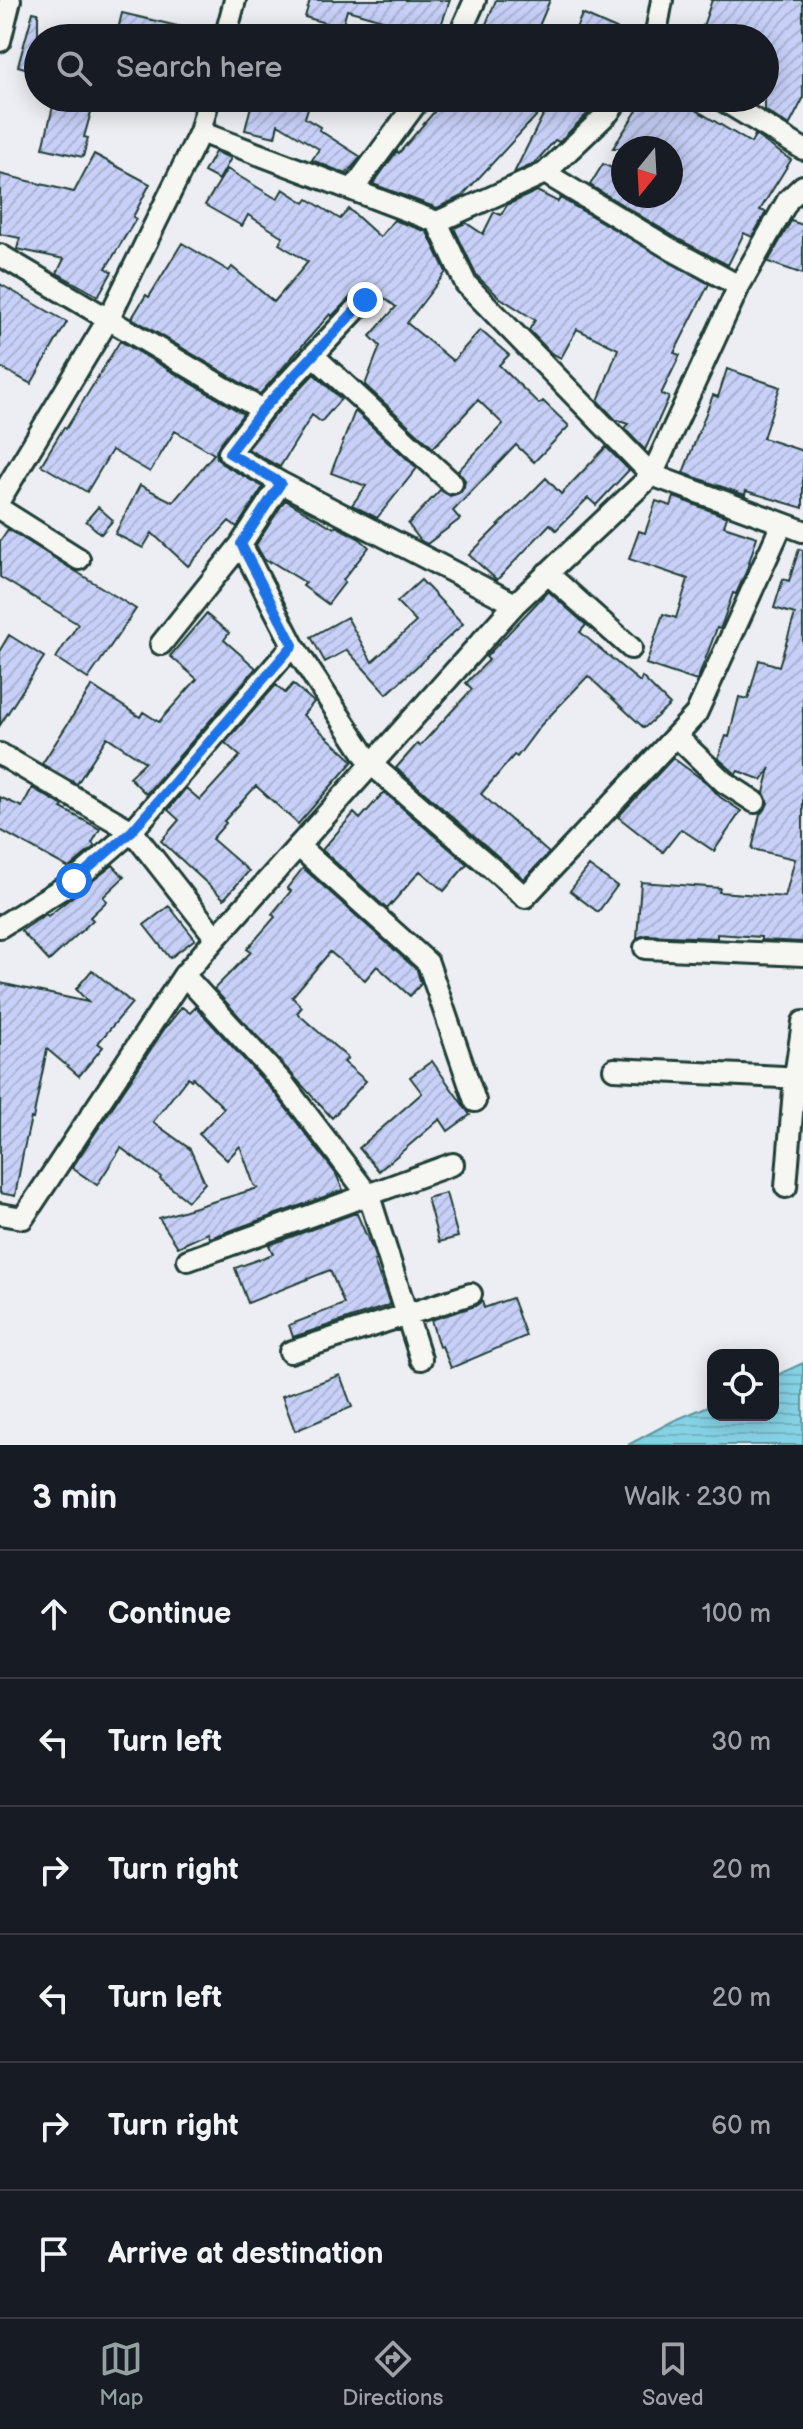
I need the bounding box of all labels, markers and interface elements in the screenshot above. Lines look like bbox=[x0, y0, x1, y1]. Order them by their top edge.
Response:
search box bbox=[24, 24, 779, 112]
icon: search bbox=[52, 46, 96, 90]
text: Search here bbox=[116, 50, 282, 86]
north arrow bbox=[611, 136, 683, 208]
route end bbox=[347, 282, 383, 318]
route start bbox=[56, 863, 92, 899]
map controls bbox=[707, 1349, 779, 1421]
button: locate bbox=[707, 1349, 779, 1421]
text: 3 min bbox=[32, 1477, 117, 1518]
text: Walk · 230 m bbox=[624, 1482, 771, 1513]
icon: ahead bbox=[32, 1592, 76, 1636]
text: Continue bbox=[108, 1596, 231, 1632]
text: 100 m bbox=[702, 1599, 771, 1630]
icon: left bbox=[32, 1720, 76, 1764]
text: Turn left bbox=[108, 1724, 222, 1760]
text: 30 m bbox=[711, 1727, 771, 1758]
icon: right bbox=[32, 1848, 76, 1892]
text: Turn right bbox=[108, 1852, 239, 1888]
text: 20 m bbox=[712, 1855, 771, 1886]
icon: left bbox=[32, 1976, 76, 2020]
text: Turn left bbox=[108, 1980, 222, 2016]
text: 20 m bbox=[712, 1983, 771, 2014]
icon: right bbox=[32, 2104, 76, 2148]
text: Turn right bbox=[108, 2108, 239, 2144]
text: 60 m bbox=[711, 2111, 771, 2142]
icon: arrive bbox=[32, 2232, 76, 2276]
text: Arrive at destination bbox=[108, 2236, 384, 2272]
tab: Map bbox=[99, 2337, 144, 2412]
tab: Directions bbox=[342, 2337, 443, 2412]
tab: Saved bbox=[642, 2337, 704, 2412]

